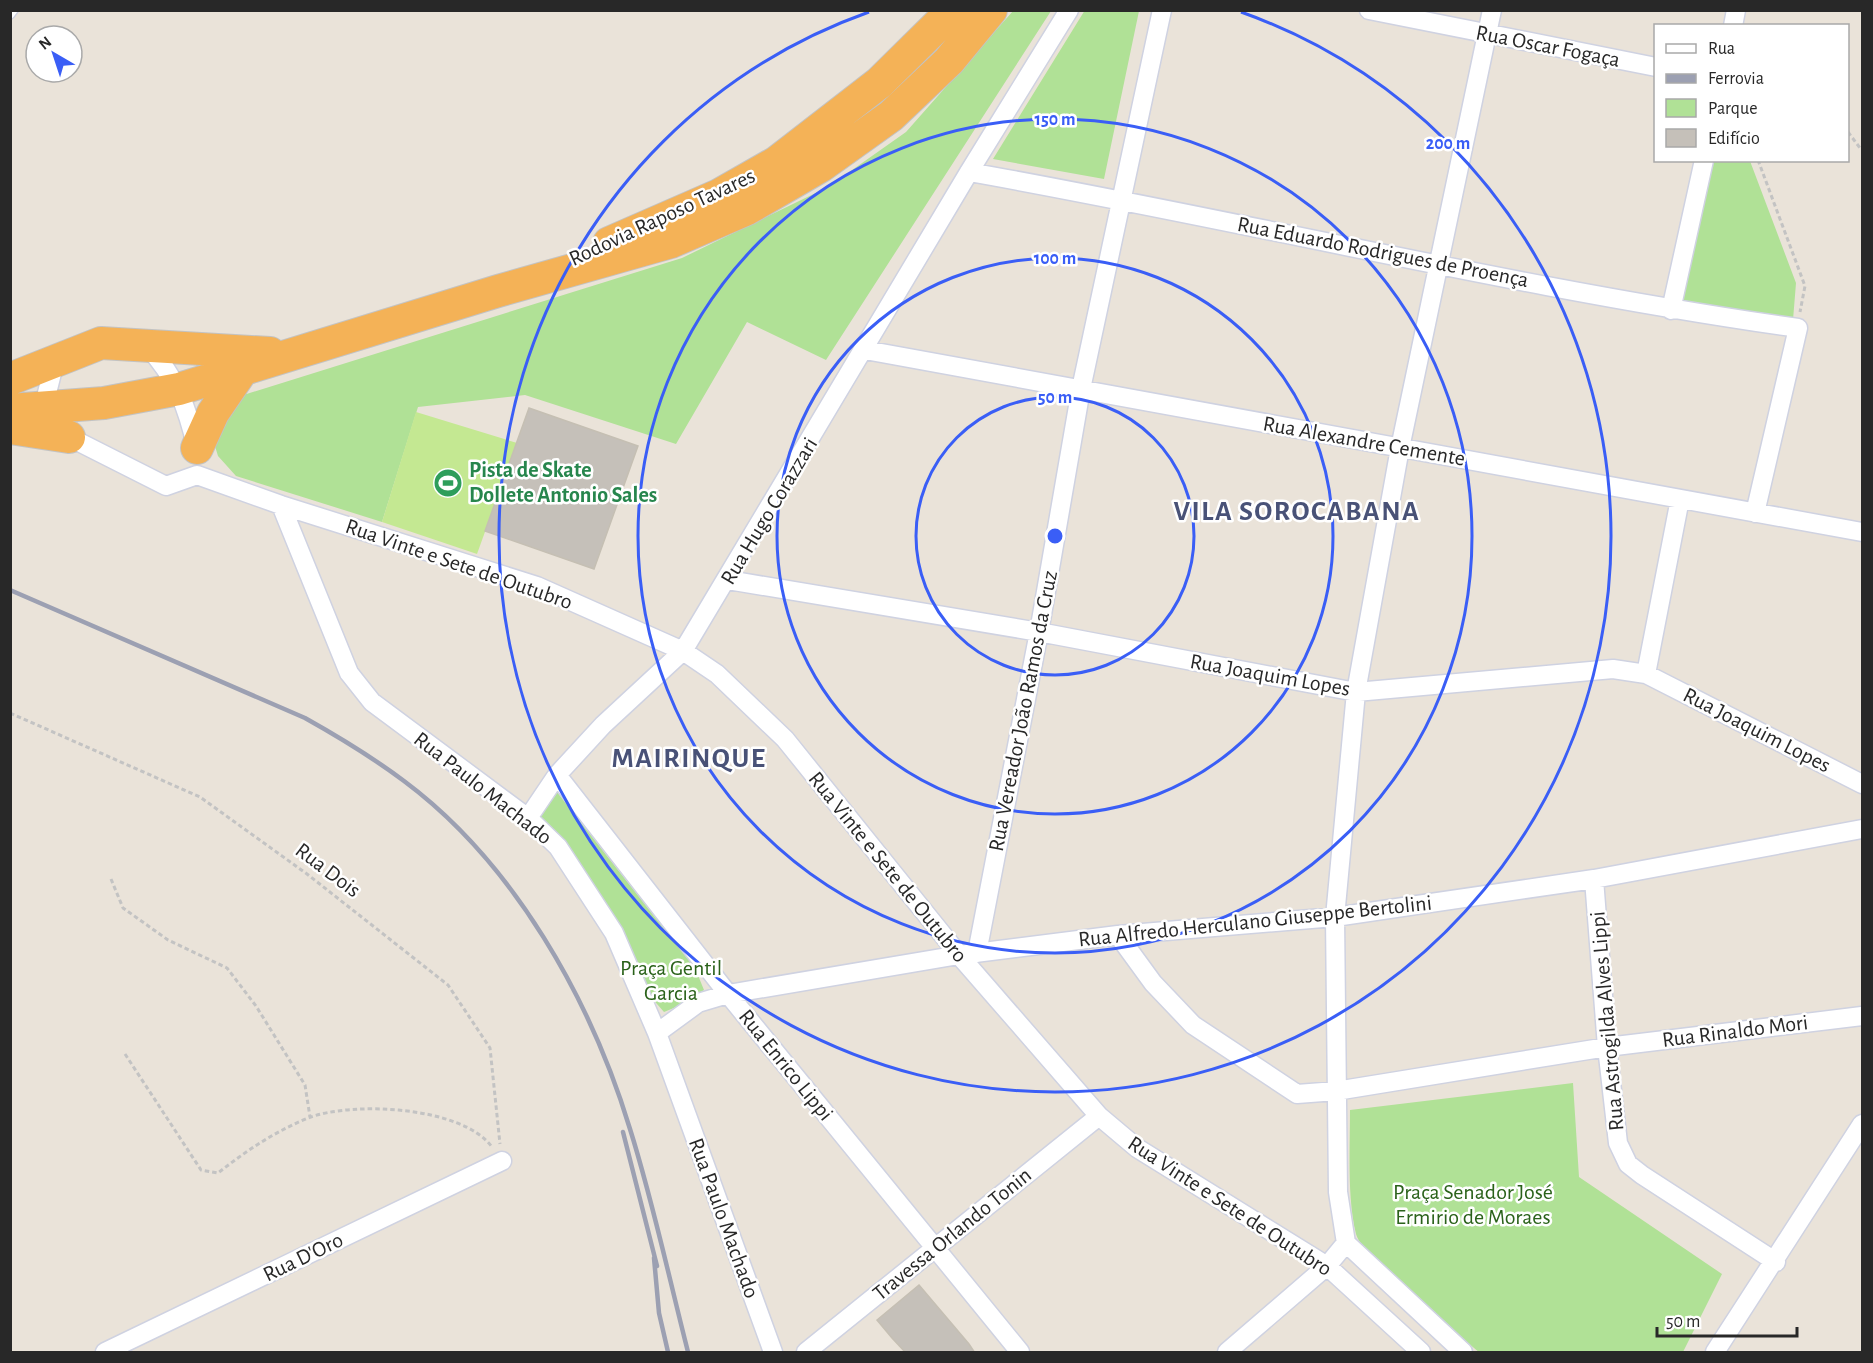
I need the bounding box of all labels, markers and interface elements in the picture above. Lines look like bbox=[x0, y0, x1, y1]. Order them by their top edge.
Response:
street label: Rua Oscar Fogaça bbox=[1474, 21, 1622, 71]
north arrow bbox=[24, 24, 84, 84]
legend bbox=[1654, 24, 1849, 162]
text: N bbox=[36, 33, 55, 53]
text: Rua bbox=[1708, 40, 1735, 58]
text: Ferrovia bbox=[1708, 70, 1764, 88]
text: Parque bbox=[1708, 100, 1757, 118]
text: 150 m bbox=[1035, 111, 1075, 129]
text: Edifício bbox=[1708, 130, 1760, 148]
text: 200 m bbox=[1426, 135, 1470, 153]
street label: Rodovia Raposo Tavares bbox=[566, 164, 758, 270]
street label: Rua Eduardo Rodrigues de Proença bbox=[1235, 213, 1531, 291]
text: 100 m bbox=[1034, 250, 1076, 268]
text: 50 m bbox=[1038, 389, 1072, 407]
street label: Rua Alexandre Cemente bbox=[1261, 412, 1467, 470]
street label: Rua Hugo Corazzari bbox=[717, 434, 821, 588]
place label: Pista de Skate Dollete Antonio Sales bbox=[469, 459, 657, 506]
sports icon: Pista de Skate Dollete Antonio Sales bbox=[432, 467, 464, 499]
district label: VILA SOROCABANA bbox=[1174, 498, 1420, 526]
street label: Rua Vinte e Sete de Outubro bbox=[343, 515, 575, 613]
centre of rings bbox=[1045, 526, 1065, 546]
street label: Rua Vereador João Ramos da Cruz bbox=[985, 569, 1061, 853]
street label: Rua Joaquim Lopes bbox=[1188, 650, 1352, 700]
street label: Rua Joaquim Lopes bbox=[1680, 683, 1834, 777]
street label: Rua Paulo Machado bbox=[410, 727, 556, 849]
district label: MAIRINQUE bbox=[611, 745, 767, 773]
street label: Rua Vinte e Sete de Outubro bbox=[804, 767, 972, 967]
street label: Rua Dois bbox=[291, 839, 365, 901]
street label: Rua Alfredo Herculano Giuseppe Bertolini bbox=[1077, 891, 1433, 951]
street label: Rua Astrogilda Alves Lippi bbox=[1586, 910, 1628, 1132]
park label: Praça Gentil Garcia bbox=[620, 957, 722, 1004]
street label: Rua Enrico Lippi bbox=[735, 1005, 837, 1125]
street label: Rua Rinaldo Mori bbox=[1661, 1011, 1809, 1051]
street label: Rua Vinte e Sete de Outubro bbox=[1124, 1132, 1336, 1280]
street label: Rua Paulo Machado bbox=[685, 1135, 763, 1301]
street label: Travessa Orlando Tonin bbox=[869, 1163, 1035, 1305]
park label: Praça Senador José Ermirio de Moraes bbox=[1393, 1181, 1553, 1228]
street label: Rua D'Oro bbox=[260, 1228, 346, 1286]
scale bar bbox=[1657, 1300, 1796, 1338]
text: 50 m bbox=[1666, 1313, 1700, 1331]

